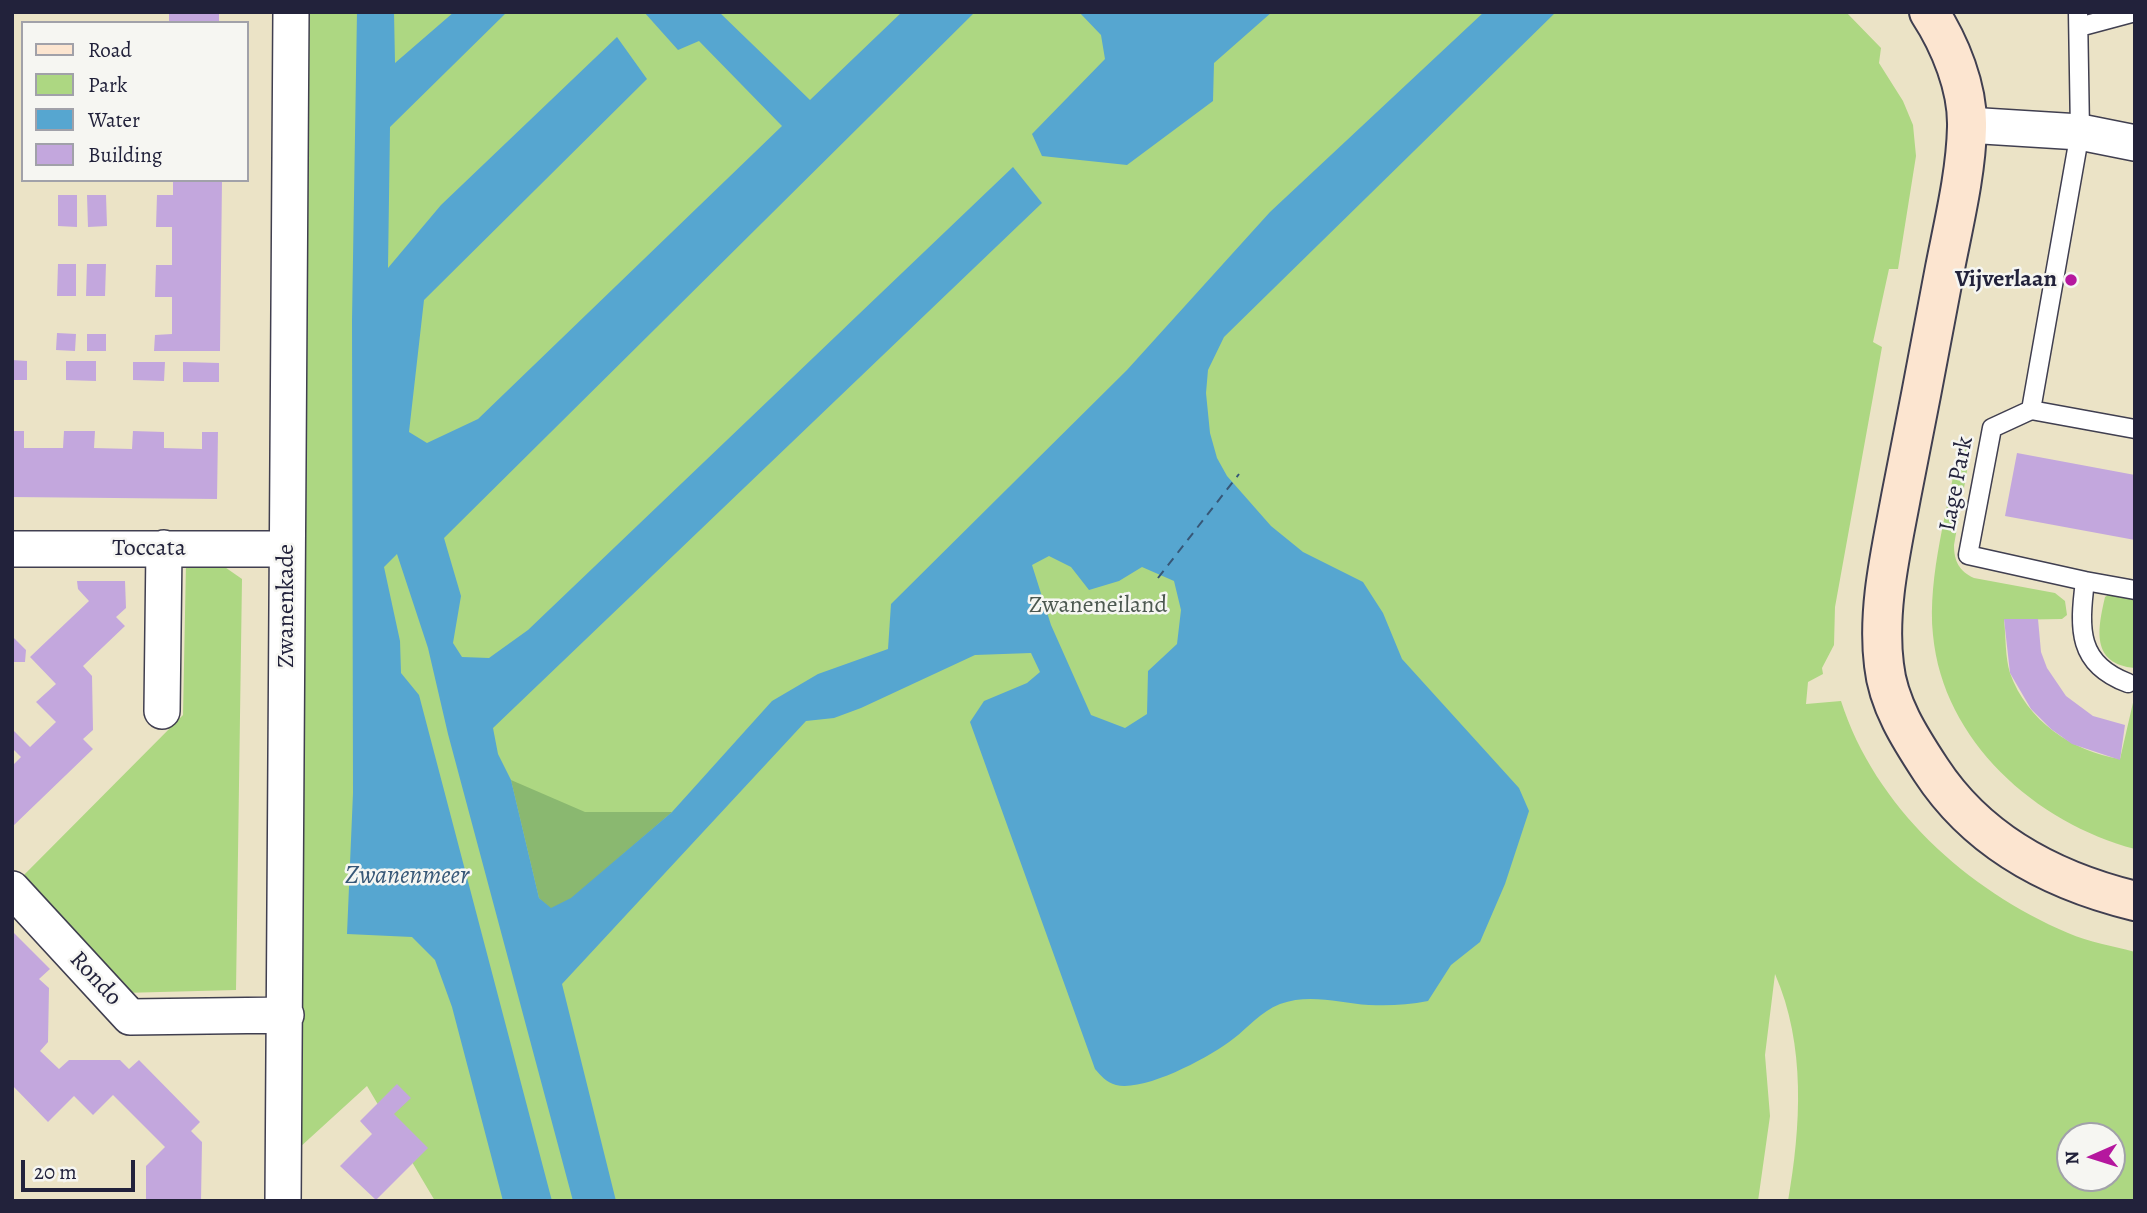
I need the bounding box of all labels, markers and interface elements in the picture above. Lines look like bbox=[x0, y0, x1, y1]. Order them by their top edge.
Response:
legend bbox=[21, 21, 248, 182]
text: Road bbox=[88, 36, 132, 64]
text: Park bbox=[88, 71, 127, 99]
text: Water bbox=[88, 106, 140, 134]
text: Building bbox=[88, 141, 162, 169]
place label: Vijverlaan bbox=[1955, 266, 2057, 294]
marker: Vijverlaan bbox=[2063, 272, 2079, 288]
street label: Lage Park bbox=[1934, 434, 1980, 534]
street label: Toccata bbox=[112, 535, 186, 563]
street label: Zwanenkade bbox=[273, 544, 301, 668]
park label: Zwaneneiland bbox=[1029, 592, 1167, 620]
water label: Zwanenmeer bbox=[345, 861, 469, 893]
street label: Rondo bbox=[63, 946, 127, 1012]
north arrow bbox=[2056, 1122, 2126, 1192]
scale bar bbox=[24, 1146, 138, 1190]
text: N bbox=[2059, 1150, 2085, 1166]
text: 20 m bbox=[34, 1158, 77, 1186]

